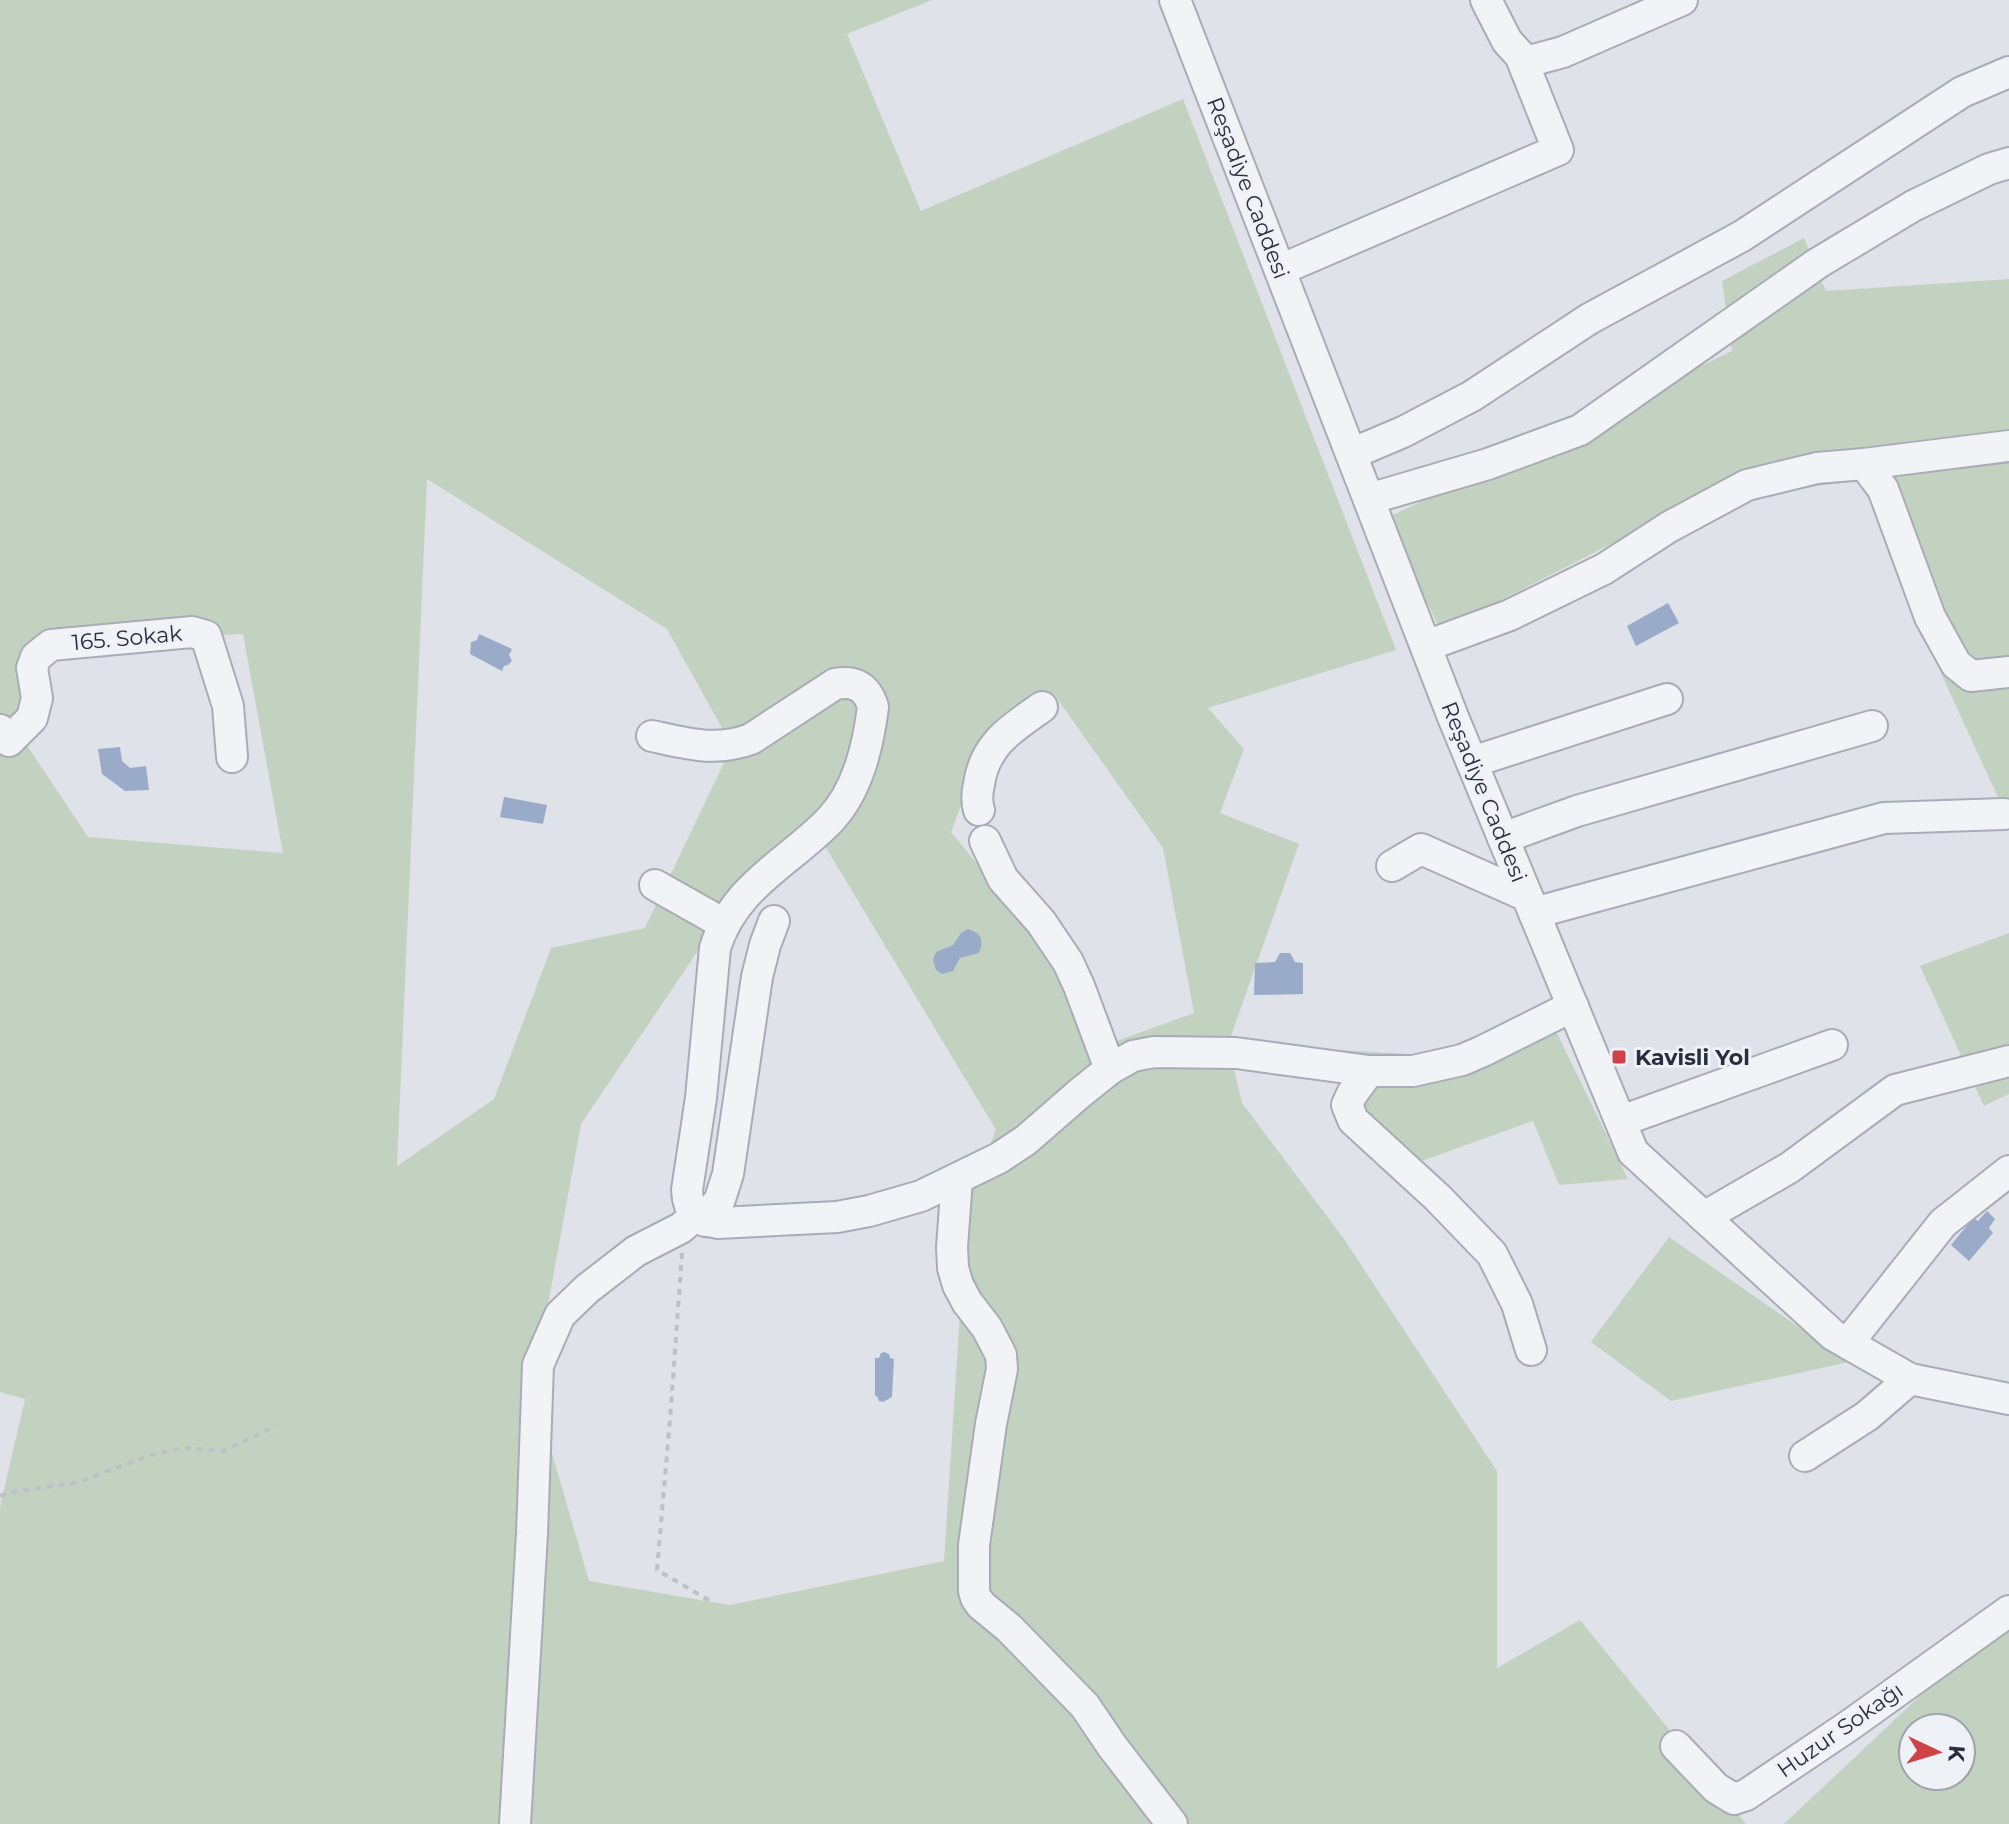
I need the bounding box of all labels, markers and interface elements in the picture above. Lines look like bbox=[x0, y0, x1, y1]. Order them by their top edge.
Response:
street label: Reşadiye Caddesi bbox=[1201, 93, 1295, 283]
street label: 165. Sokak bbox=[71, 620, 184, 656]
street label: Reşadiye Caddesi bbox=[1435, 698, 1533, 886]
place label: Kavisli Yol bbox=[1635, 1044, 1750, 1071]
marker: Kavisli Yol bbox=[1610, 1048, 1628, 1066]
street label: Huzur Sokağı bbox=[1772, 1677, 1908, 1783]
north arrow bbox=[1897, 1712, 1977, 1792]
text: K bbox=[1942, 1744, 1970, 1763]

